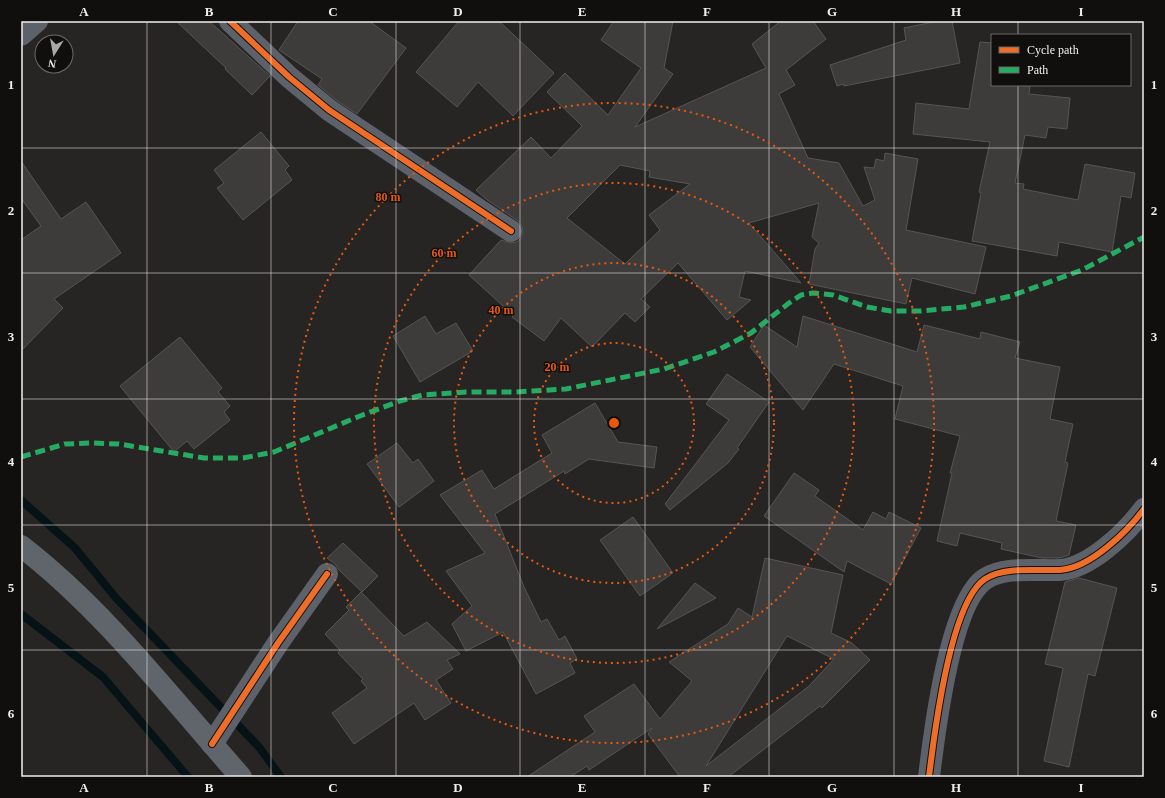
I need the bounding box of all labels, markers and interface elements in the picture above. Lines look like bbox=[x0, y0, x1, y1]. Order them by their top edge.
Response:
text: A bbox=[79, 4, 89, 19]
text: B bbox=[205, 4, 214, 19]
text: C bbox=[328, 4, 338, 19]
text: D bbox=[453, 4, 463, 19]
text: E bbox=[578, 4, 586, 19]
text: F bbox=[703, 4, 711, 19]
text: G bbox=[827, 4, 837, 19]
text: H bbox=[951, 4, 961, 19]
text: I bbox=[1078, 4, 1084, 19]
north arrow bbox=[34, 34, 74, 74]
legend bbox=[991, 34, 1131, 86]
text: Cycle path bbox=[1027, 43, 1079, 57]
text: N bbox=[47, 57, 57, 70]
text: Path bbox=[1027, 63, 1048, 77]
text: 1 bbox=[8, 77, 14, 92]
text: 1 bbox=[1151, 77, 1157, 92]
text: 80 m bbox=[376, 190, 401, 204]
text: 2 bbox=[8, 203, 14, 218]
text: 2 bbox=[1151, 203, 1157, 218]
text: 60 m bbox=[432, 246, 457, 260]
text: 40 m bbox=[489, 303, 514, 317]
text: 3 bbox=[8, 329, 15, 344]
text: 3 bbox=[1151, 329, 1158, 344]
text: 20 m bbox=[545, 360, 570, 374]
centre of rings bbox=[607, 416, 621, 430]
text: 4 bbox=[8, 454, 15, 469]
text: 4 bbox=[1151, 454, 1158, 469]
text: 5 bbox=[8, 580, 15, 595]
text: 5 bbox=[1151, 580, 1158, 595]
text: 6 bbox=[8, 706, 15, 721]
text: 6 bbox=[1151, 706, 1158, 721]
text: A bbox=[79, 780, 89, 795]
text: B bbox=[205, 780, 214, 795]
text: C bbox=[328, 780, 338, 795]
text: D bbox=[453, 780, 463, 795]
text: E bbox=[578, 780, 586, 795]
text: F bbox=[703, 780, 711, 795]
text: G bbox=[827, 780, 837, 795]
text: H bbox=[951, 780, 961, 795]
text: I bbox=[1078, 780, 1084, 795]

